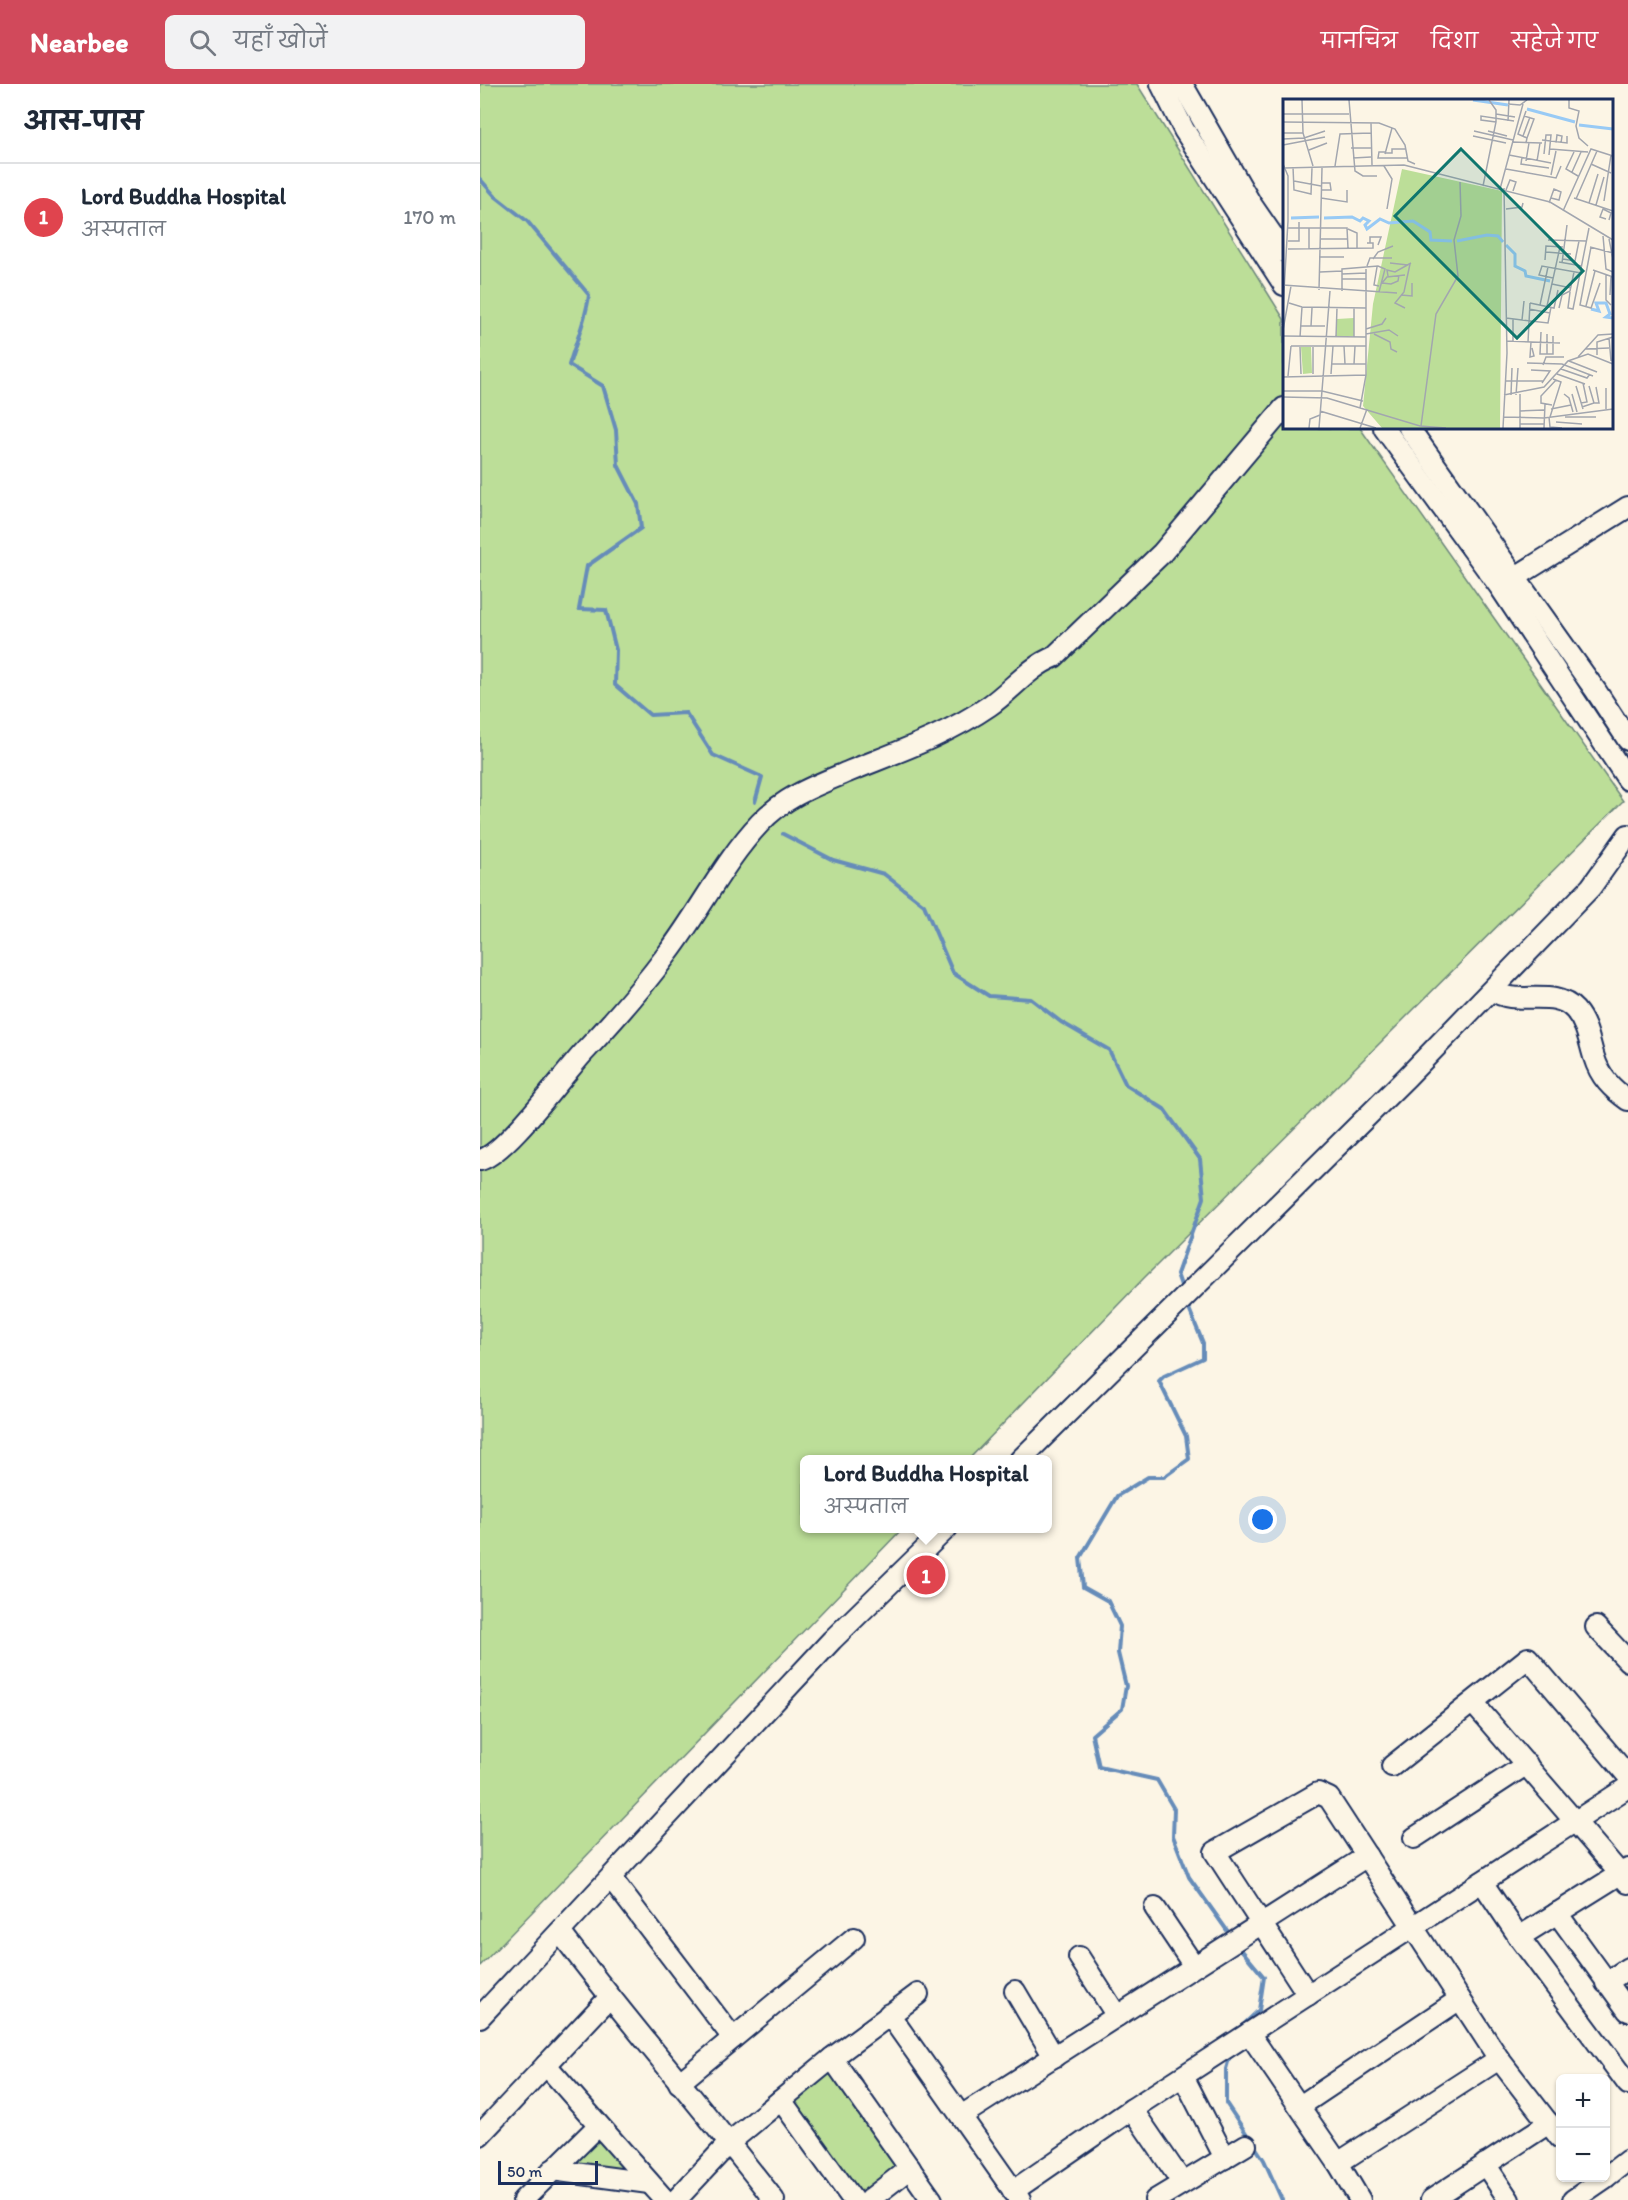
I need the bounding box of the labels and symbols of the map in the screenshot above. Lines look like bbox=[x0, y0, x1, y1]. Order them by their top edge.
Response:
inset map bbox=[1283, 99, 1613, 429]
your location bbox=[1248, 1505, 1277, 1534]
pin: 1 bbox=[906, 1552, 946, 1598]
scale bar bbox=[498, 2158, 598, 2186]

